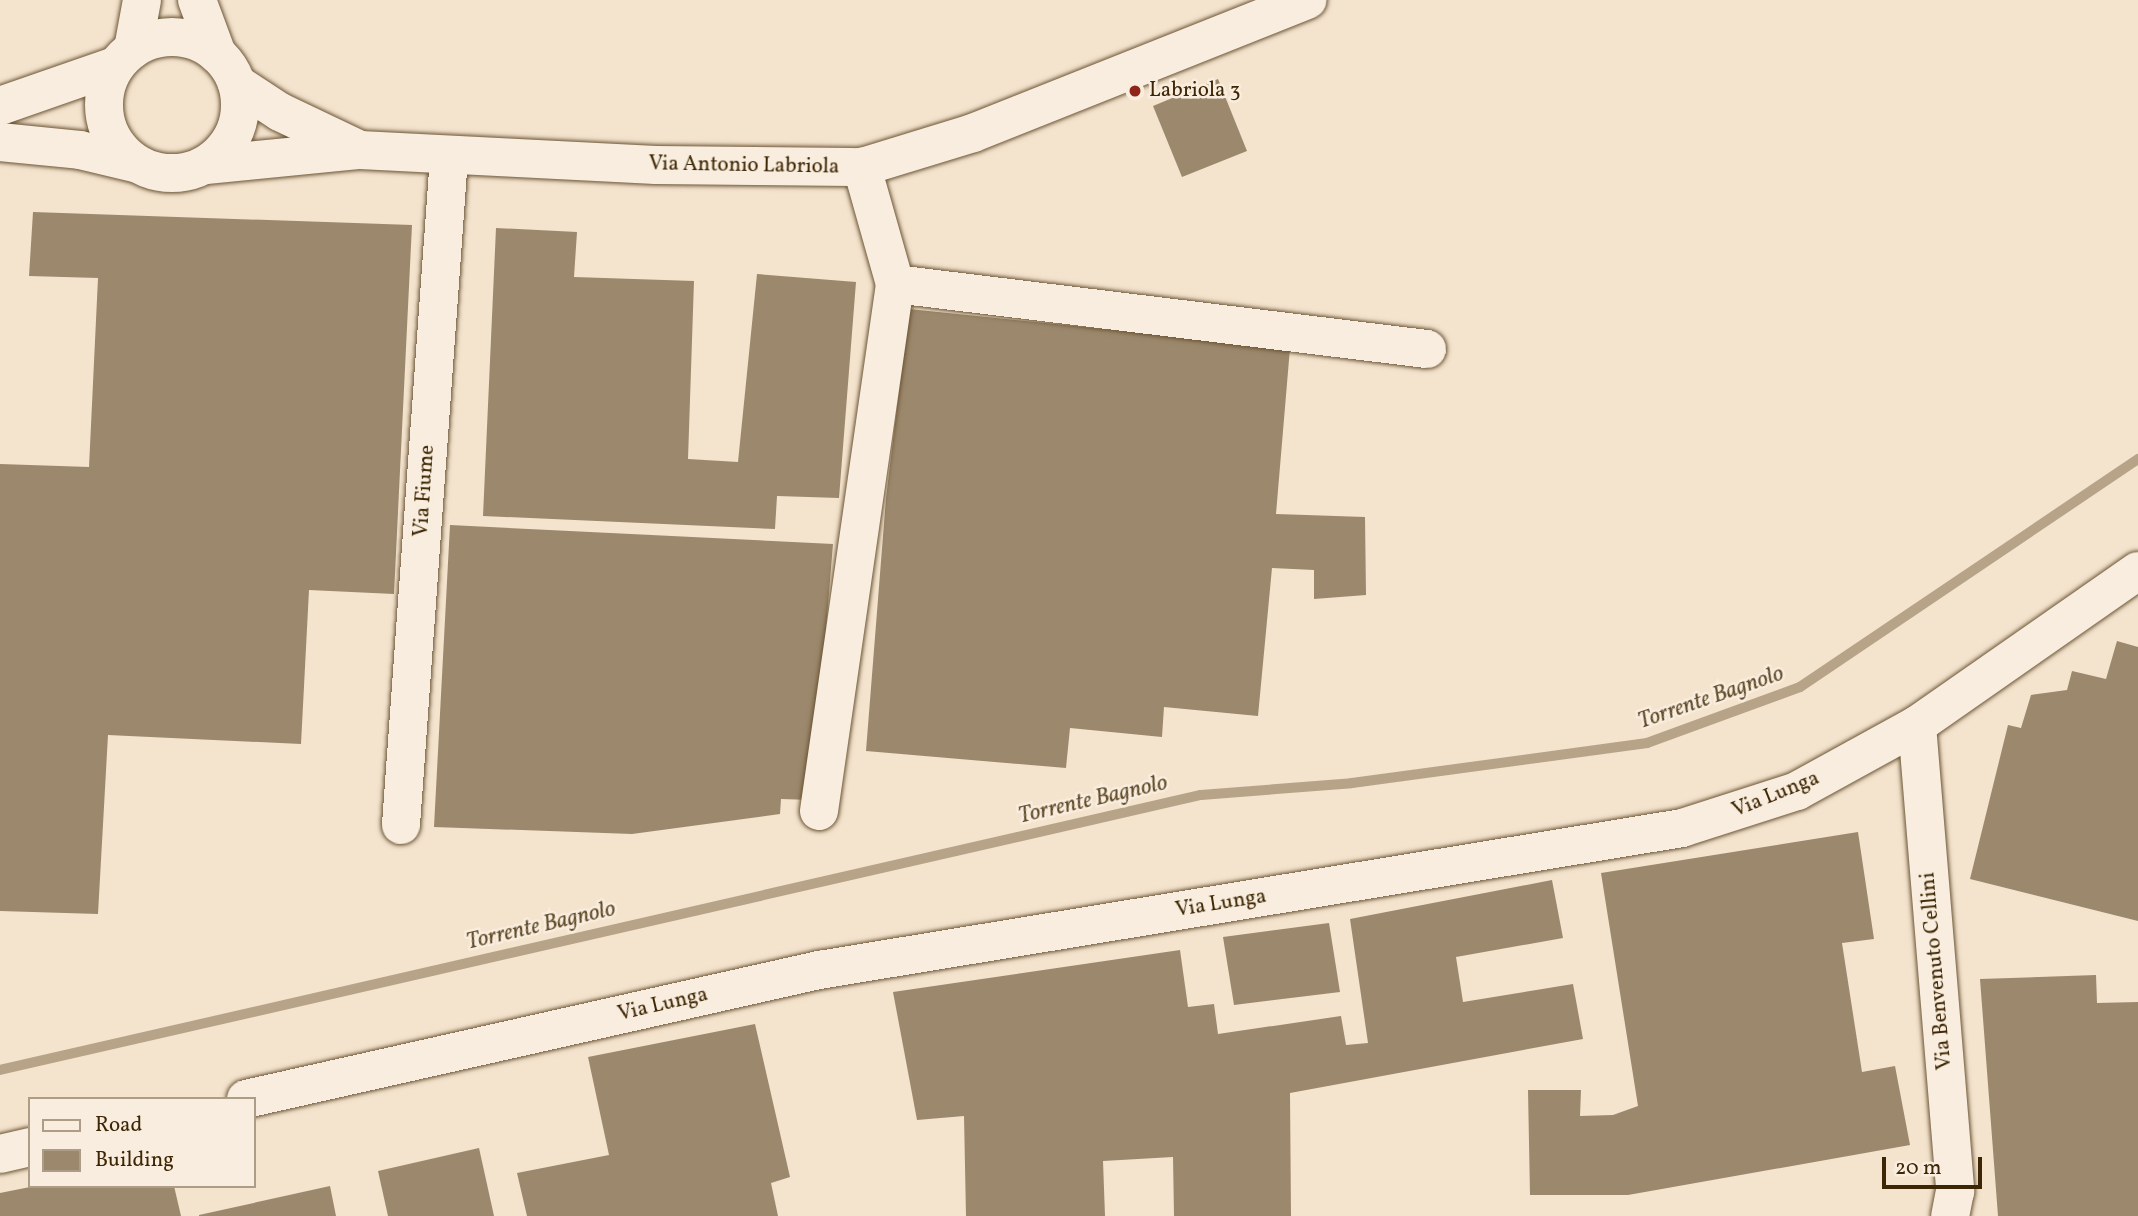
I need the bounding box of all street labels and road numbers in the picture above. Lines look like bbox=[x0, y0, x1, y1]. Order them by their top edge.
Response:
street label: Via Antonio Labriola bbox=[648, 152, 840, 180]
street label: Via Fiume bbox=[409, 444, 441, 538]
street label: Via Lunga bbox=[1729, 766, 1823, 824]
street label: Via Benvenuto Cellini bbox=[1916, 871, 1958, 1071]
street label: Via Lunga bbox=[1174, 884, 1268, 924]
street label: Via Lunga bbox=[616, 982, 710, 1028]

